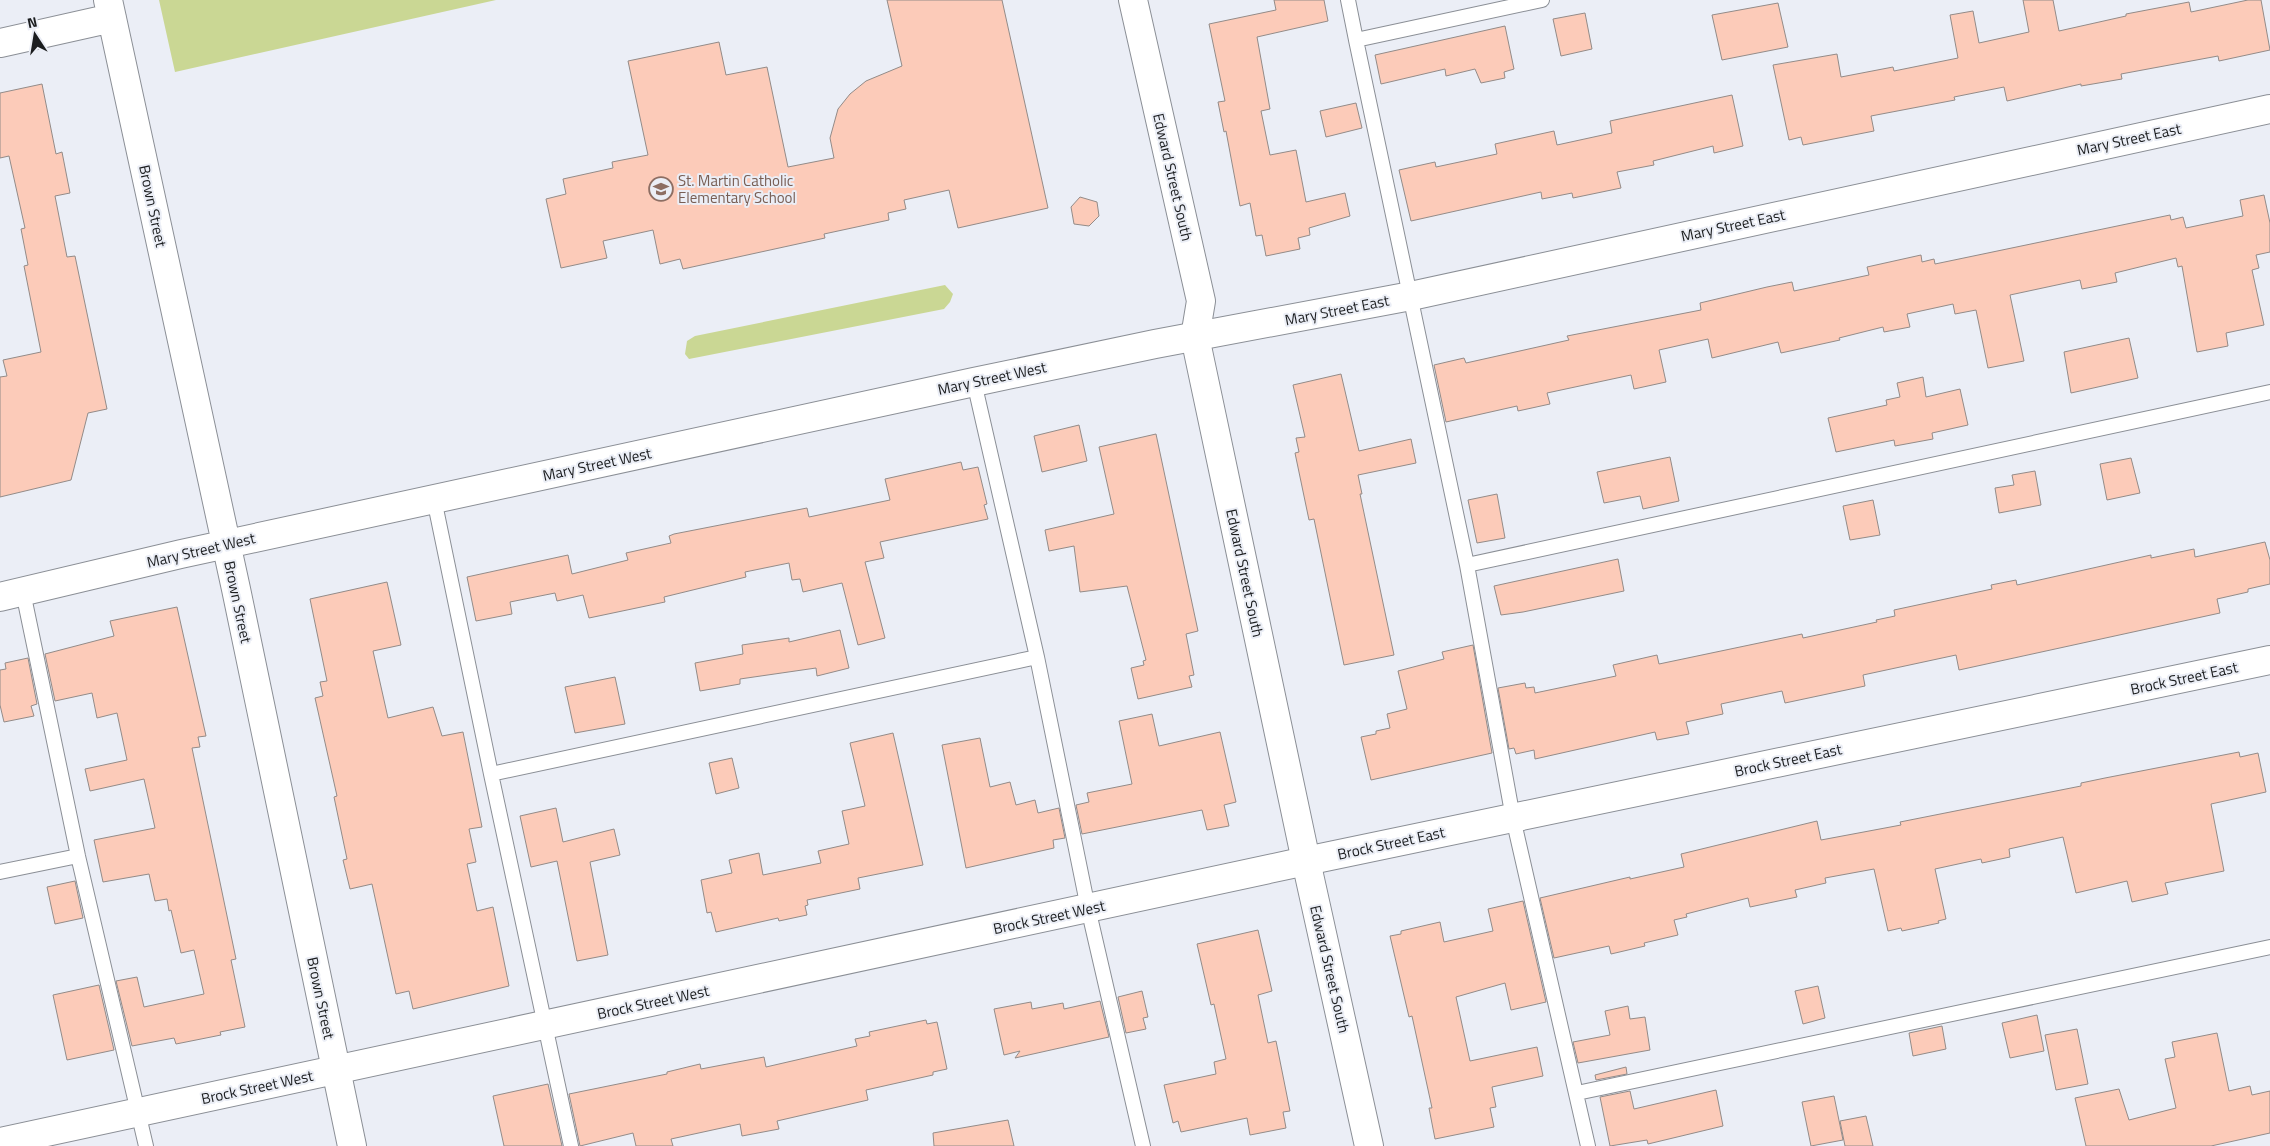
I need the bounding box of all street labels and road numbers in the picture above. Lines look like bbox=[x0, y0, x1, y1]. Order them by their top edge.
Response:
street label: Edward Street South bbox=[1147, 111, 1199, 243]
street label: Mary Street East bbox=[2075, 117, 2184, 161]
street label: Brown Street bbox=[133, 163, 173, 250]
street label: Mary Street East bbox=[1679, 203, 1788, 247]
street label: Mary Street East bbox=[1283, 288, 1392, 331]
street label: Mary Street West bbox=[935, 355, 1049, 401]
street label: Mary Street West bbox=[540, 441, 654, 487]
street label: Edward Street South bbox=[1220, 507, 1270, 639]
street label: Mary Street West bbox=[145, 526, 258, 574]
street label: Brown Street bbox=[218, 559, 258, 646]
street label: Brock Street East bbox=[2128, 655, 2241, 701]
street label: Brock Street East bbox=[1732, 737, 1845, 783]
street label: Brock Street East bbox=[1335, 820, 1448, 866]
street label: Brock Street West bbox=[991, 894, 1108, 940]
street label: Edward Street South bbox=[1304, 903, 1356, 1035]
street label: Brown Street bbox=[301, 955, 341, 1042]
street label: Brock Street West bbox=[595, 979, 712, 1025]
street label: Brock Street West bbox=[199, 1064, 316, 1110]

